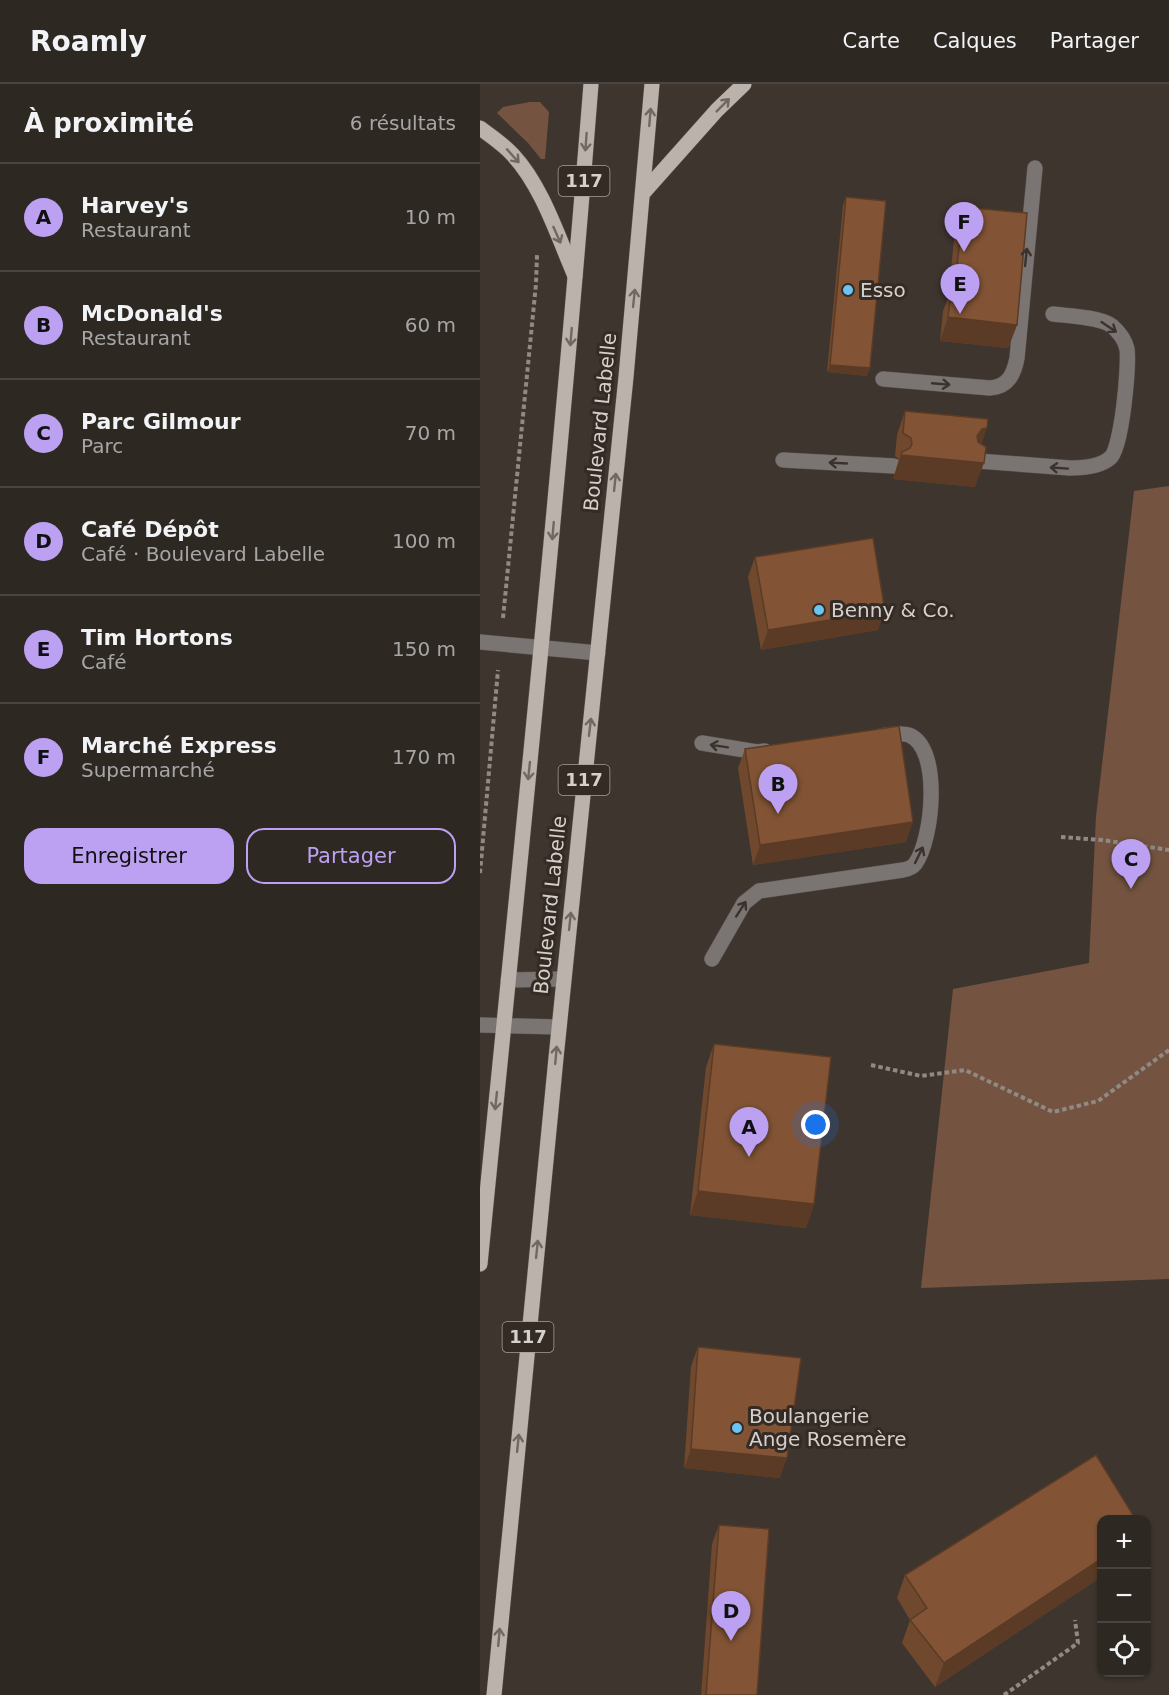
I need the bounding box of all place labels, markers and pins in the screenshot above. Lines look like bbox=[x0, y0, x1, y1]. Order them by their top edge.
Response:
pin: F bbox=[944, 202, 984, 252]
pin: E bbox=[940, 264, 980, 314]
place label: Esso bbox=[860, 278, 906, 302]
marker: Esso bbox=[841, 283, 855, 297]
place label: Benny & Co. bbox=[831, 598, 955, 622]
marker: Benny & Co. bbox=[812, 603, 826, 617]
pin: B bbox=[758, 764, 798, 814]
pin: C bbox=[1112, 840, 1150, 889]
pin: A bbox=[730, 1108, 768, 1157]
place label: Boulangerie Ange Rosemère bbox=[749, 1404, 907, 1451]
marker: Boulangerie Ange Rosemère bbox=[730, 1421, 744, 1435]
pin: D bbox=[712, 1592, 750, 1641]

